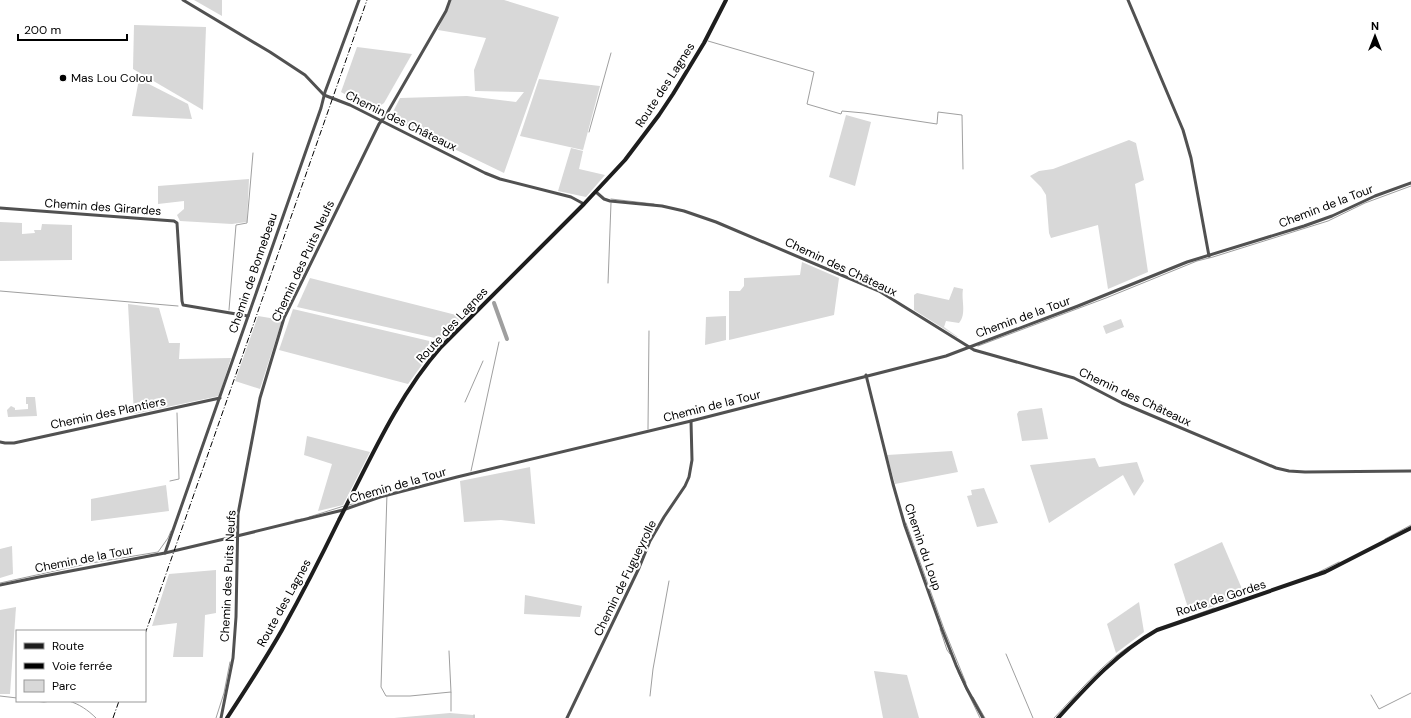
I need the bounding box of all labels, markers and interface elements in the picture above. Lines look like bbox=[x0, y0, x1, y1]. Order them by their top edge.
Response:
scale bar bbox=[18, 16, 127, 42]
north arrow bbox=[1355, 16, 1395, 56]
text: N bbox=[1371, 19, 1379, 33]
text: 200 m bbox=[24, 22, 61, 38]
street label: Route des Lagnes bbox=[632, 39, 698, 131]
place label: Mas Lou Colou bbox=[71, 70, 153, 86]
marker: Mas Lou Colou bbox=[58, 73, 68, 83]
street label: Chemin des Châteaux bbox=[343, 87, 459, 155]
street label: Chemin de la Tour bbox=[1276, 180, 1376, 231]
street label: Chemin des Girardes bbox=[44, 195, 162, 219]
street label: Chemin des Puits Neufs bbox=[268, 198, 338, 324]
street label: Chemin de Bonnebeau bbox=[225, 211, 281, 335]
street label: Chemin des Châteaux bbox=[782, 234, 900, 300]
street label: Route des Lagnes bbox=[413, 284, 491, 366]
street label: Chemin de la Tour bbox=[973, 292, 1073, 342]
street label: Chemin des Châteaux bbox=[1076, 364, 1194, 430]
street label: Chemin de la Tour bbox=[662, 386, 763, 426]
street label: Chemin des Plantiers bbox=[49, 393, 167, 433]
street label: Chemin de la Tour bbox=[348, 463, 449, 506]
street label: Chemin du Loup bbox=[901, 501, 945, 593]
street label: Chemin des Puits Neufs bbox=[217, 510, 239, 642]
street label: Chemin de Fugueyrolle bbox=[590, 517, 660, 639]
street label: Chemin de la Tour bbox=[33, 542, 135, 576]
street label: Route des Lagnes bbox=[253, 556, 315, 650]
street label: Route de Gordes bbox=[1174, 576, 1268, 620]
legend bbox=[16, 630, 146, 702]
text: Route bbox=[52, 638, 84, 654]
text: Voie ferrée bbox=[52, 658, 112, 674]
text: Parc bbox=[52, 678, 76, 694]

